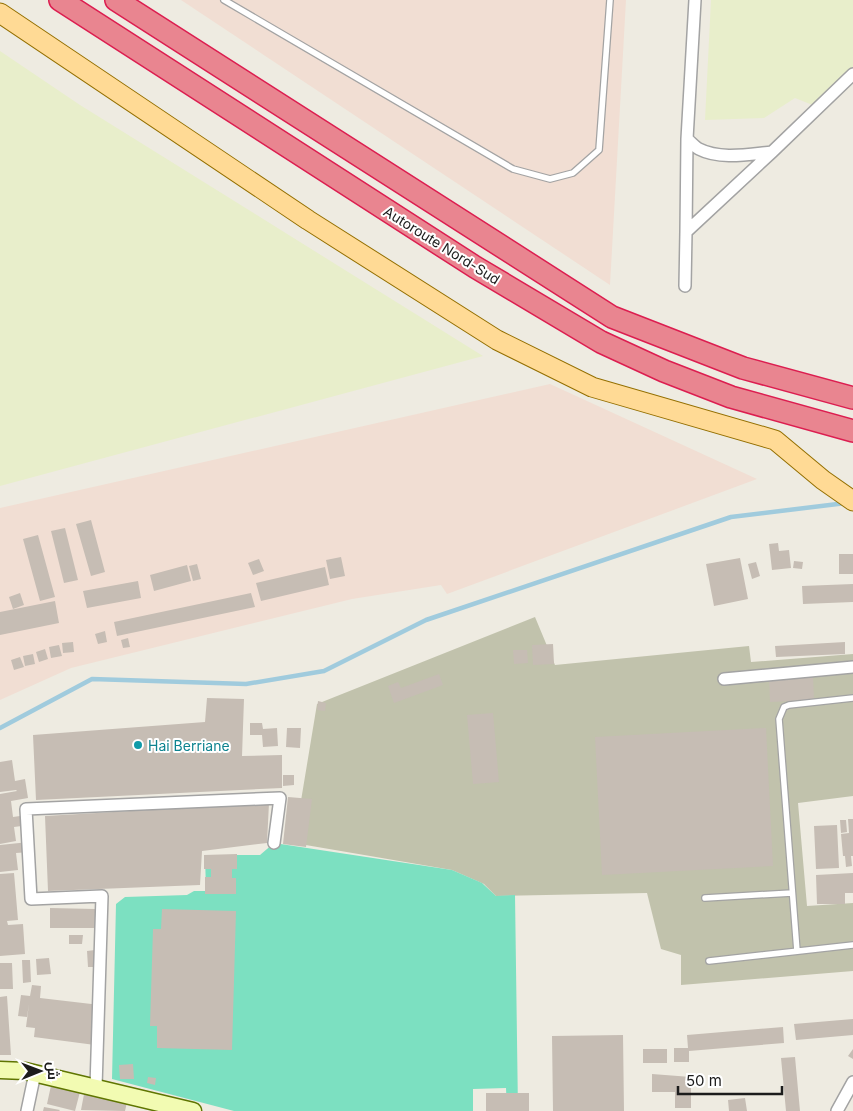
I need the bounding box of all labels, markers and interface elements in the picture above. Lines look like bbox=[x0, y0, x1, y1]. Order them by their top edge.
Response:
street label: Autoroute Nord-Sud bbox=[381, 202, 503, 288]
place label: Hai Berriane bbox=[148, 737, 230, 754]
marker: Hai Berriane bbox=[132, 739, 144, 751]
north arrow bbox=[15, 1046, 65, 1096]
text: ش bbox=[44, 1062, 62, 1080]
scale bar bbox=[678, 1064, 782, 1096]
text: 50 m bbox=[686, 1071, 722, 1090]

